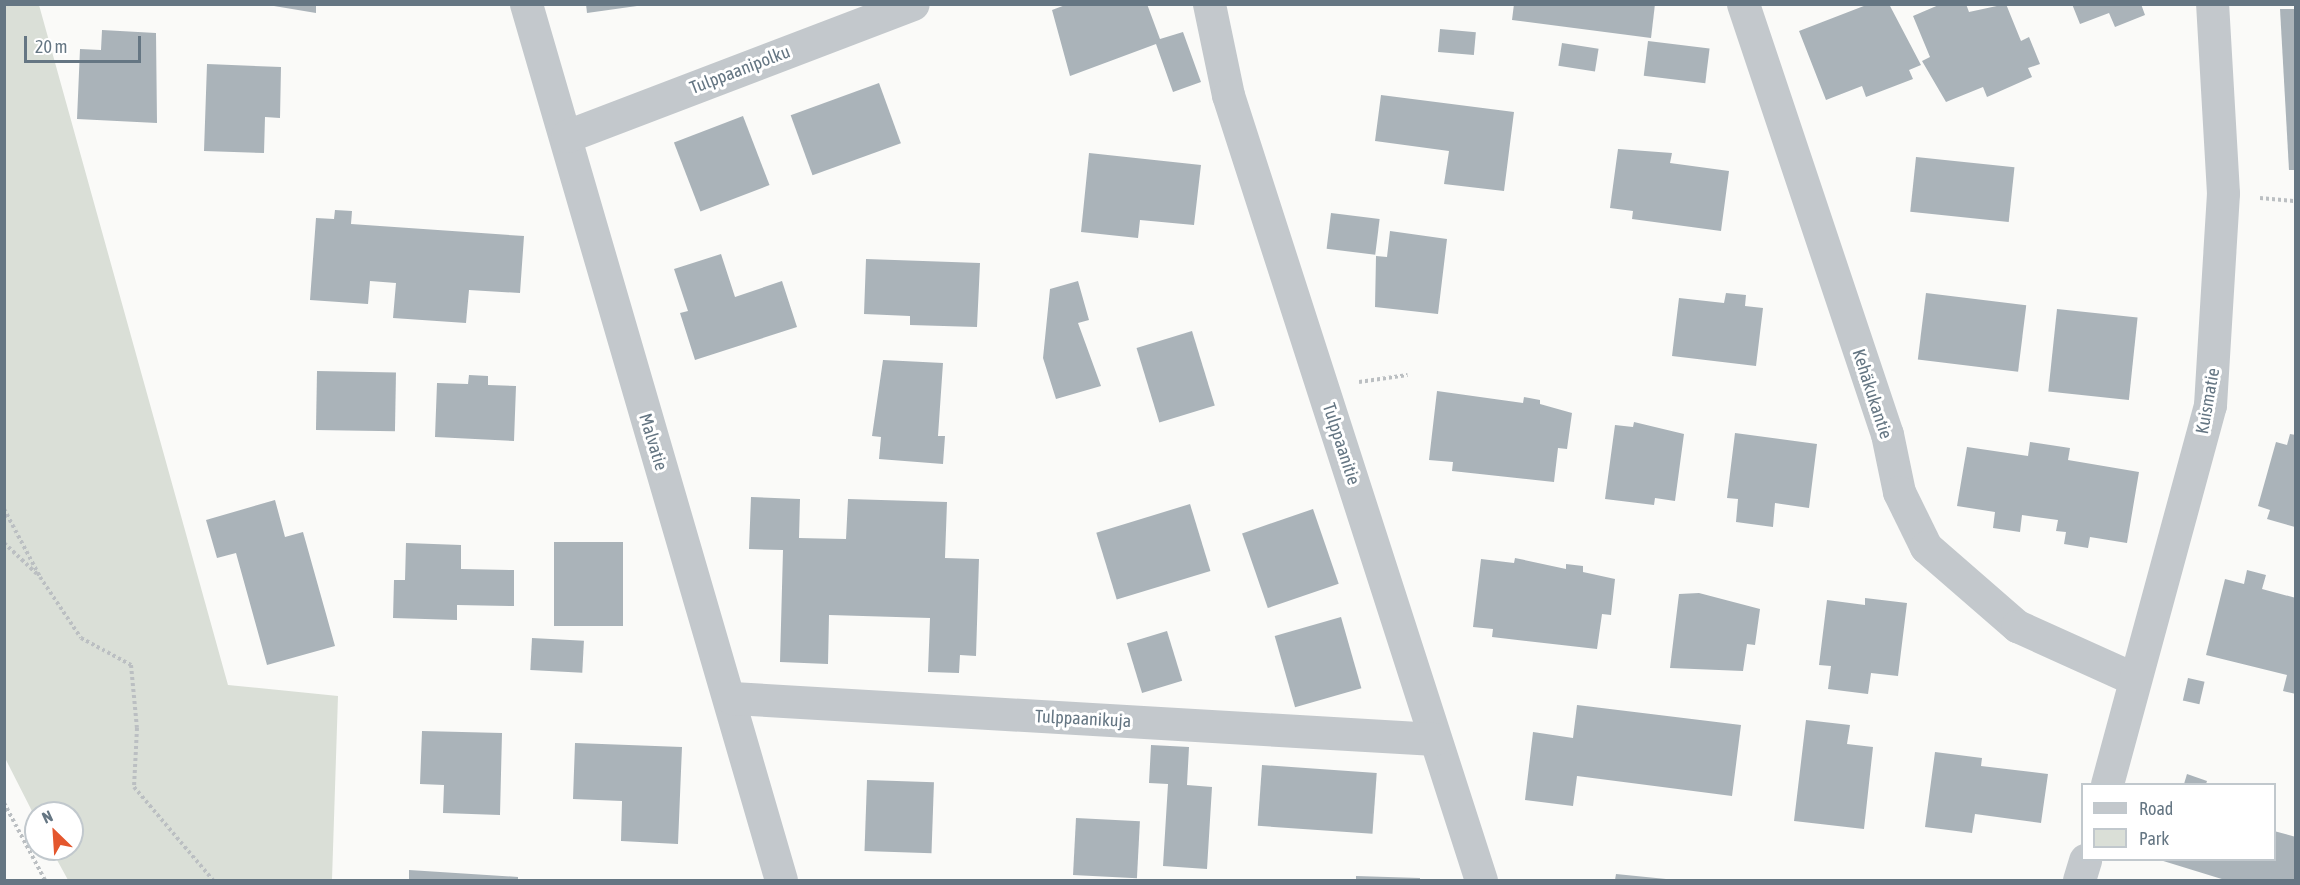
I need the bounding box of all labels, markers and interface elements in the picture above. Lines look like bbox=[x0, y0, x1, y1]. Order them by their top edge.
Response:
scale bar bbox=[27, 24, 144, 62]
text: 20 m bbox=[35, 36, 67, 57]
street label: Tulppaanipolku bbox=[687, 41, 793, 99]
street label: Kehäkukantie bbox=[1847, 347, 1897, 441]
street label: Kuismatie bbox=[2192, 366, 2224, 436]
street label: Tulppaanitie bbox=[1318, 400, 1364, 488]
street label: Malvatie bbox=[634, 411, 672, 473]
street label: Tulppaanikuja bbox=[1034, 706, 1132, 732]
legend bbox=[2081, 783, 2276, 861]
text: Road bbox=[2139, 798, 2173, 819]
north arrow bbox=[24, 801, 84, 861]
text: N bbox=[39, 806, 55, 827]
text: Park bbox=[2139, 828, 2169, 849]

